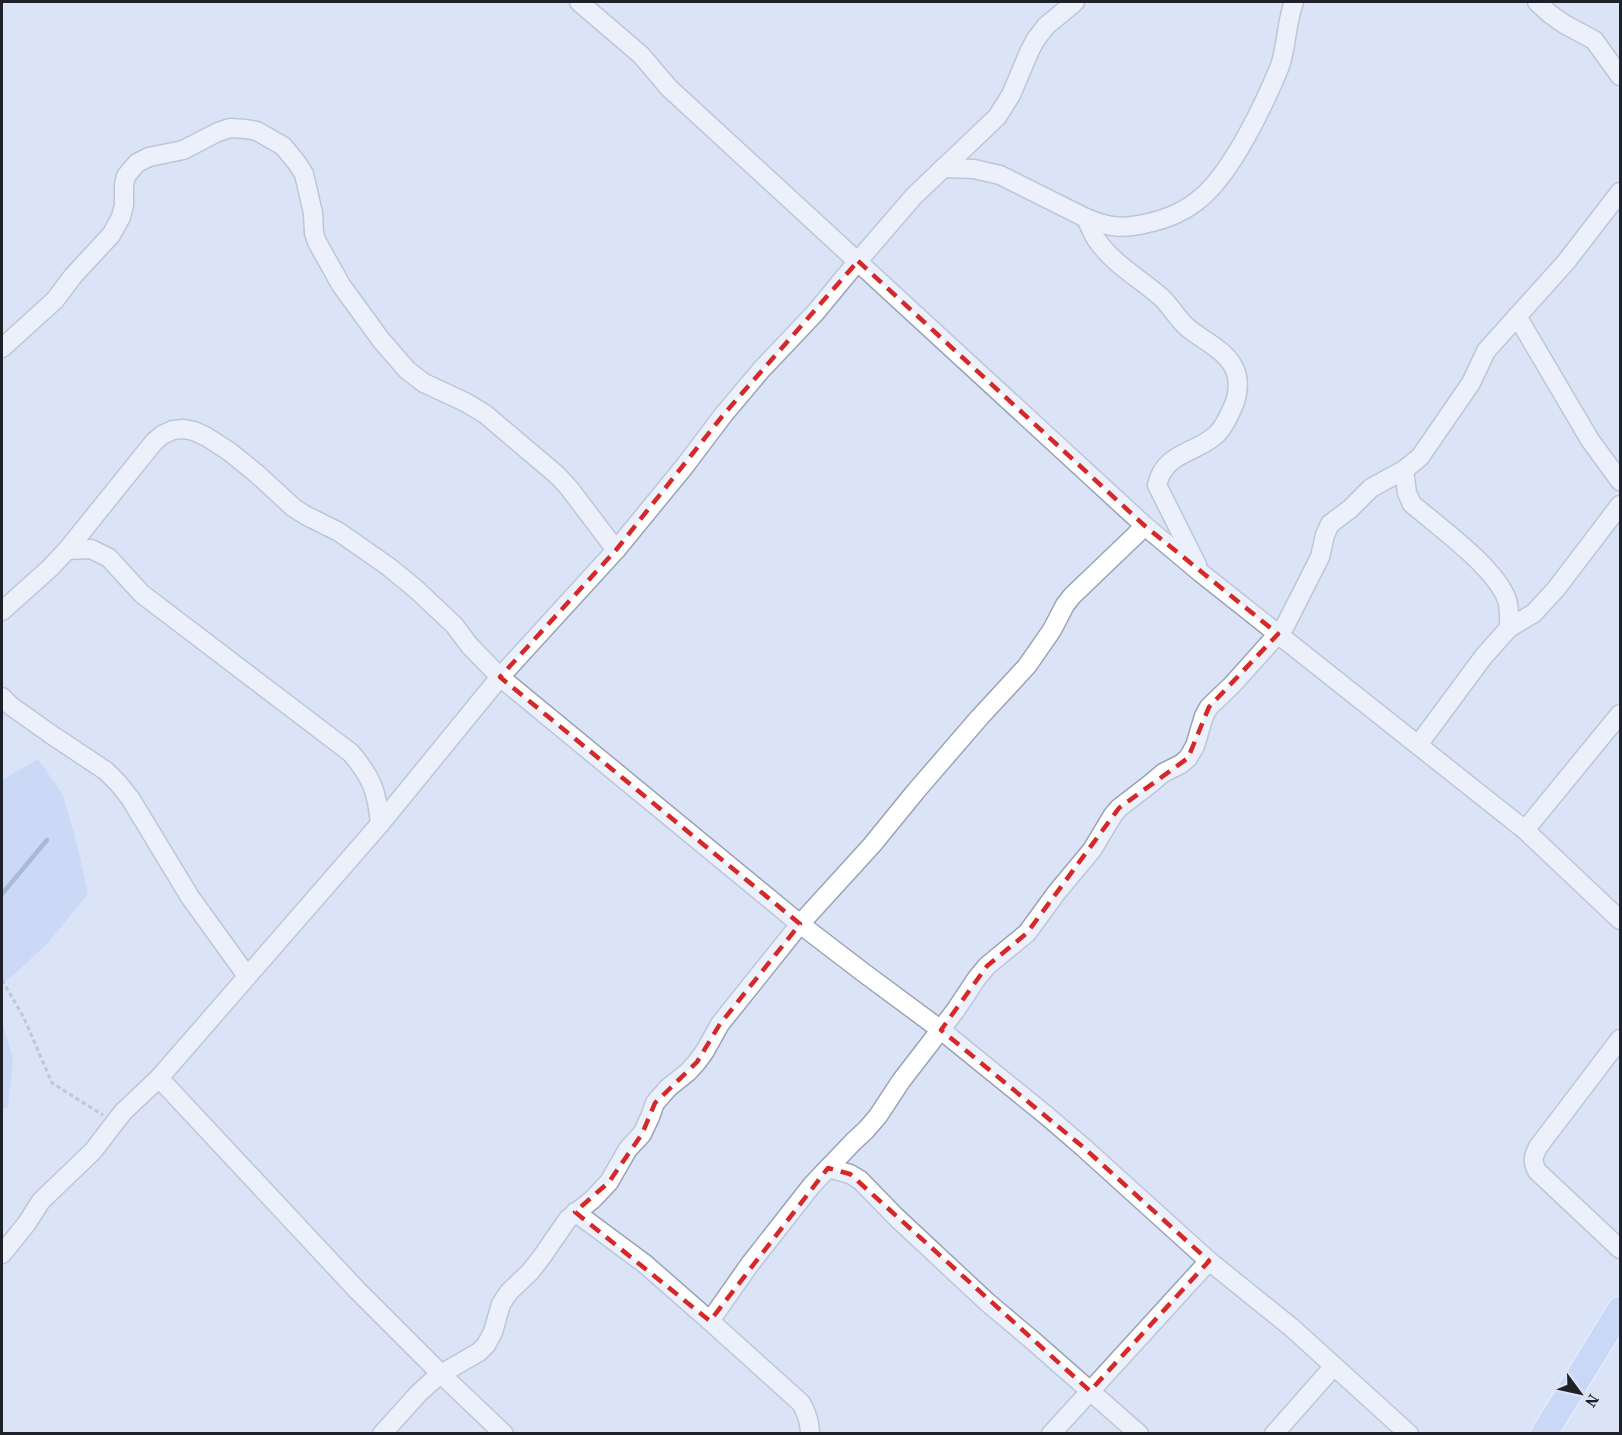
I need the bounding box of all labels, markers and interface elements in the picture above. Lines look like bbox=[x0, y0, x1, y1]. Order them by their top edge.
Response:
north arrow bbox=[1550, 1363, 1610, 1423]
text: N bbox=[1580, 1390, 1605, 1412]

